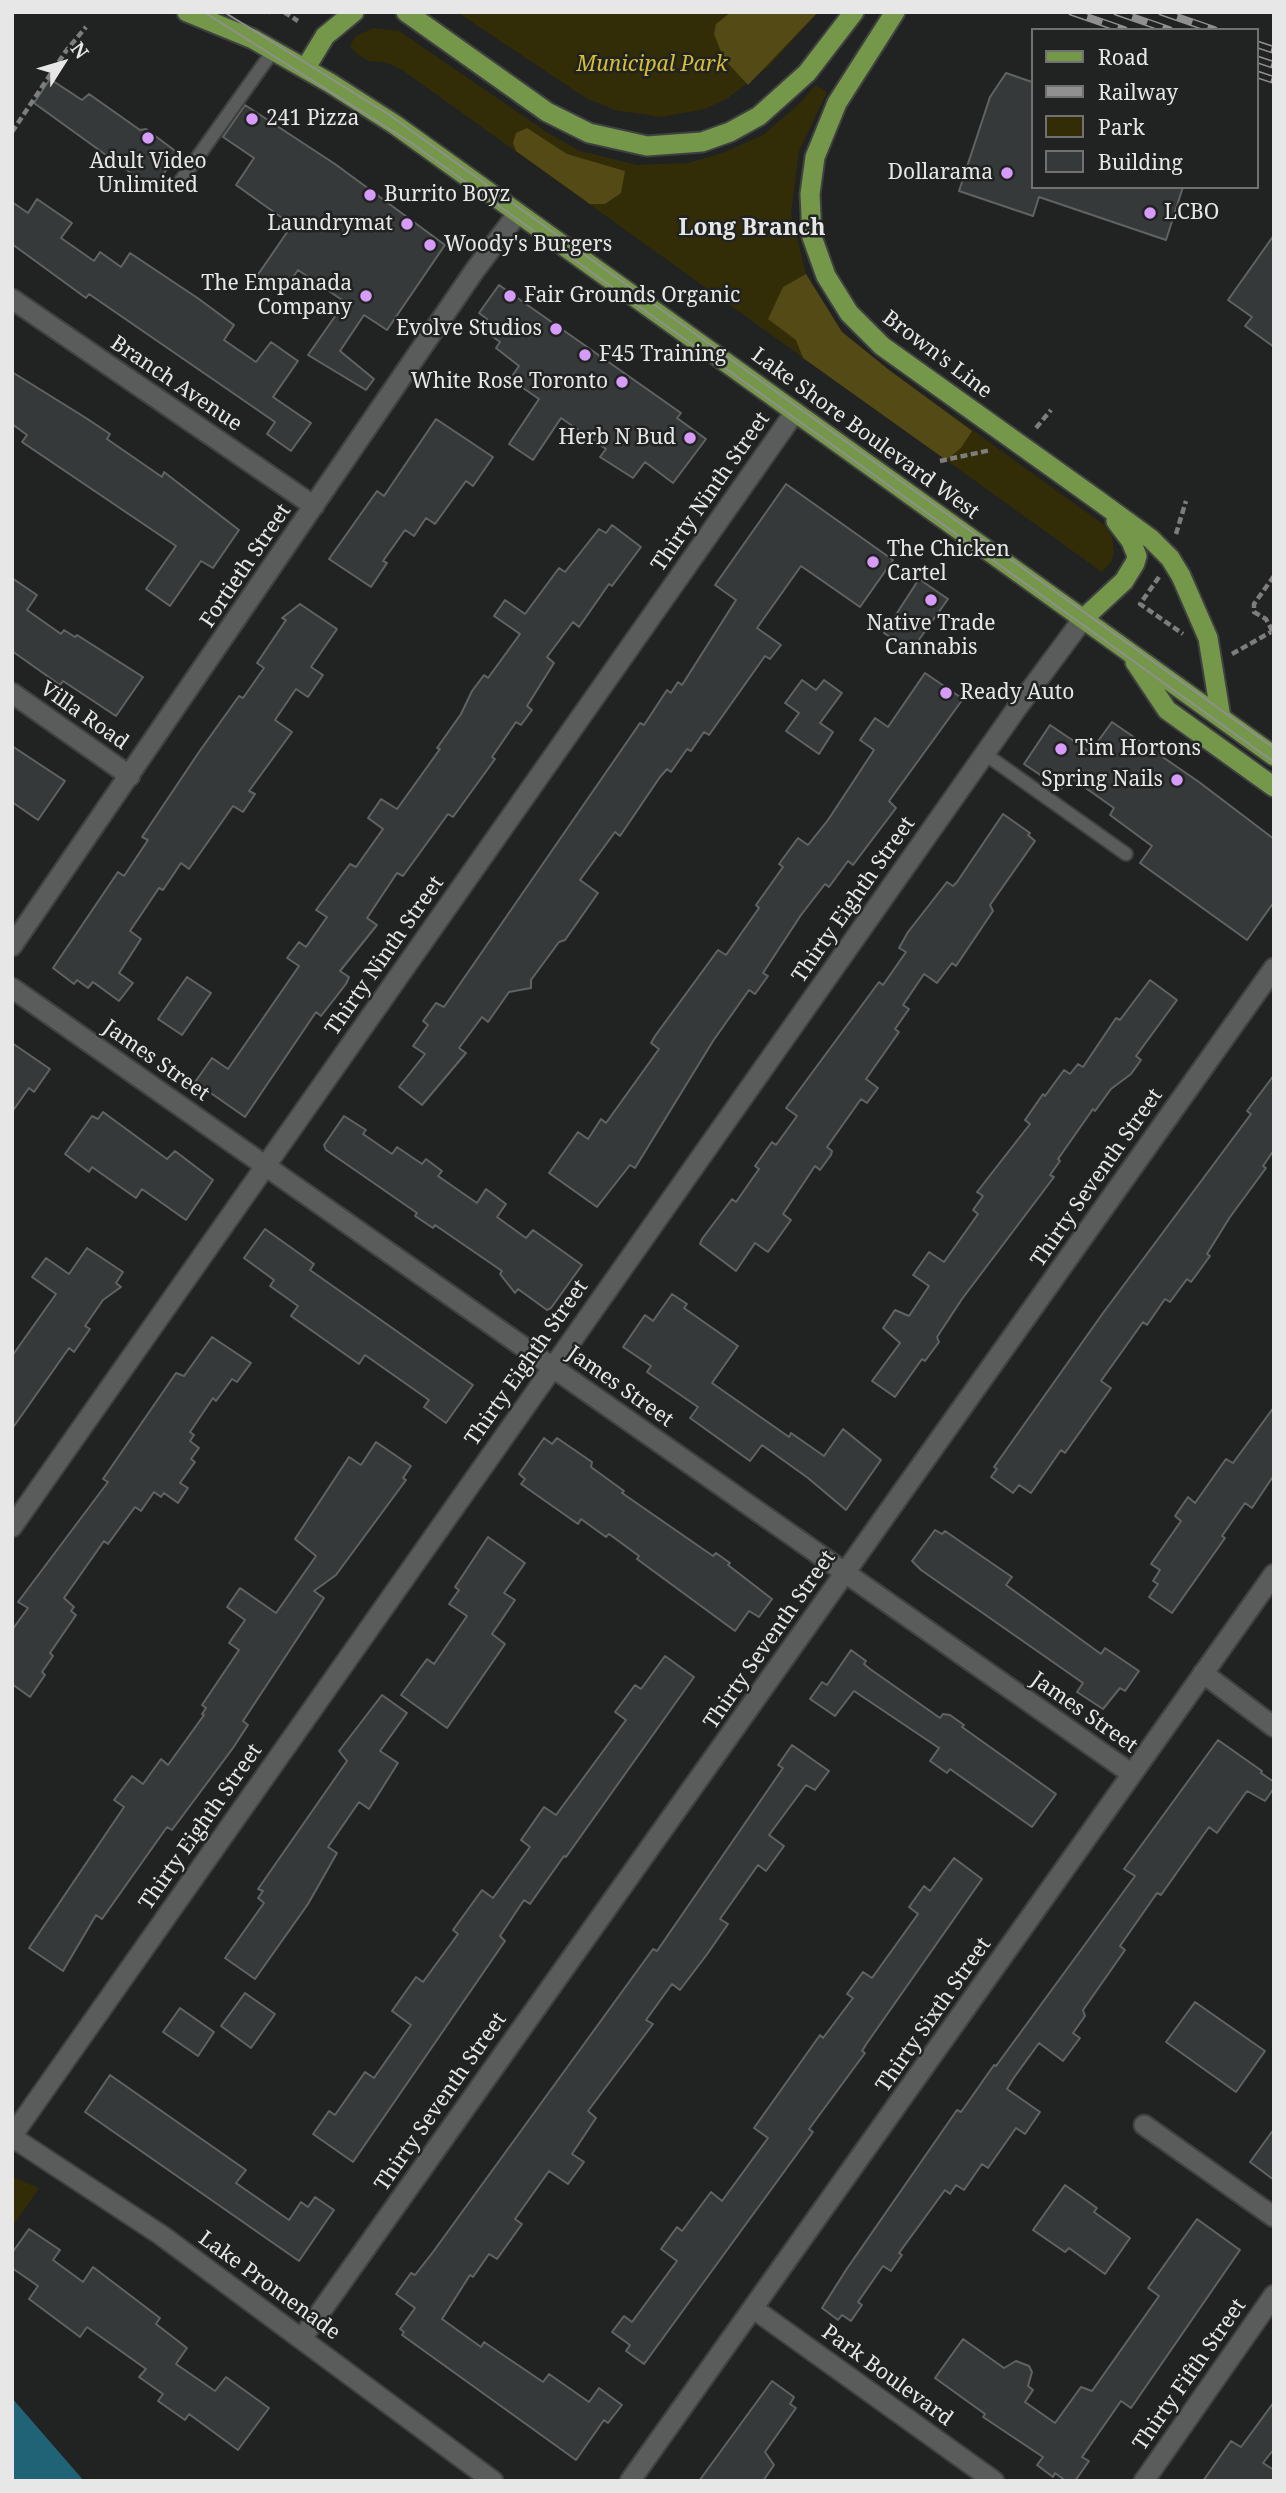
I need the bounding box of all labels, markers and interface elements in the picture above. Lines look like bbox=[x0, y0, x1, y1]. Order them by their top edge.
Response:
north arrow bbox=[28, 28, 98, 98]
legend bbox=[1030, 28, 1258, 189]
text: N bbox=[65, 37, 95, 64]
text: Road bbox=[1098, 43, 1149, 71]
park label: Municipal Park bbox=[577, 52, 727, 78]
text: Railway bbox=[1098, 78, 1178, 106]
place label: 241 Pizza bbox=[266, 106, 359, 132]
marker: 241 Pizza bbox=[244, 111, 260, 127]
text: Park bbox=[1098, 113, 1145, 141]
marker: Adult Video Unlimited bbox=[140, 130, 156, 146]
text: Building bbox=[1098, 148, 1183, 176]
place label: Adult Video Unlimited bbox=[89, 149, 207, 199]
place label: Dollarama bbox=[888, 160, 993, 186]
marker: Dollarama bbox=[999, 165, 1015, 181]
place label: Burrito Boyz bbox=[384, 182, 511, 208]
marker: Burrito Boyz bbox=[362, 187, 378, 203]
place label: LCBO bbox=[1164, 200, 1219, 226]
marker: LCBO bbox=[1142, 205, 1158, 221]
place label: Laundrymat bbox=[268, 211, 393, 237]
district label: Long Branch bbox=[679, 214, 825, 242]
marker: Laundrymat bbox=[399, 216, 415, 232]
place label: Woody's Burgers bbox=[444, 232, 612, 258]
marker: Woody's Burgers bbox=[422, 237, 438, 253]
place label: The Empanada Company bbox=[201, 271, 352, 321]
place label: Fair Grounds Organic bbox=[524, 283, 740, 309]
marker: The Empanada Company bbox=[358, 288, 374, 304]
marker: Fair Grounds Organic bbox=[502, 288, 518, 304]
street label: Brown's Line bbox=[877, 306, 997, 404]
place label: Evolve Studios bbox=[396, 316, 542, 342]
marker: Evolve Studios bbox=[548, 321, 564, 337]
street label: Branch Avenue bbox=[106, 331, 246, 437]
place label: F45 Training bbox=[599, 342, 726, 368]
street label: Lake Shore Boulevard West bbox=[746, 343, 984, 525]
marker: F45 Training bbox=[577, 347, 593, 363]
place label: White Rose Toronto bbox=[411, 369, 608, 395]
marker: White Rose Toronto bbox=[614, 374, 630, 390]
street label: Thirty Ninth Street bbox=[647, 408, 775, 576]
place label: Herb N Bud bbox=[558, 425, 676, 451]
marker: Herb N Bud bbox=[682, 430, 698, 446]
street label: Fortieth Street bbox=[195, 499, 297, 633]
place label: The Chicken Cartel bbox=[887, 537, 1010, 587]
marker: The Chicken Cartel bbox=[865, 554, 881, 570]
marker: Native Trade Cannabis bbox=[923, 592, 939, 608]
place label: Native Trade Cannabis bbox=[866, 611, 996, 661]
street label: Villa Road bbox=[35, 676, 133, 756]
place label: Ready Auto bbox=[960, 680, 1074, 706]
marker: Ready Auto bbox=[938, 685, 954, 701]
place label: Tim Hortons bbox=[1075, 736, 1201, 762]
marker: Tim Hortons bbox=[1053, 741, 1069, 757]
place label: Spring Nails bbox=[1041, 767, 1163, 793]
marker: Spring Nails bbox=[1169, 772, 1185, 788]
street label: Thirty Eighth Street bbox=[787, 812, 921, 988]
street label: Thirty Ninth Street bbox=[321, 872, 449, 1040]
street label: James Street bbox=[98, 1015, 214, 1107]
street label: Thirty Seventh Street bbox=[1026, 1084, 1168, 1272]
street label: Thirty Eighth Street bbox=[460, 1275, 594, 1451]
street label: James Street bbox=[562, 1341, 678, 1433]
street label: Thirty Seventh Street bbox=[699, 1546, 841, 1734]
street label: James Street bbox=[1026, 1667, 1142, 1759]
street label: Thirty Eighth Street bbox=[134, 1739, 268, 1915]
street label: Thirty Sixth Street bbox=[871, 1933, 997, 2097]
street label: Thirty Seventh Street bbox=[370, 2008, 512, 2196]
street label: Lake Promenade bbox=[193, 2226, 345, 2346]
street label: Thirty Fifth Street bbox=[1128, 2294, 1252, 2456]
street label: Park Boulevard bbox=[817, 2320, 957, 2432]

